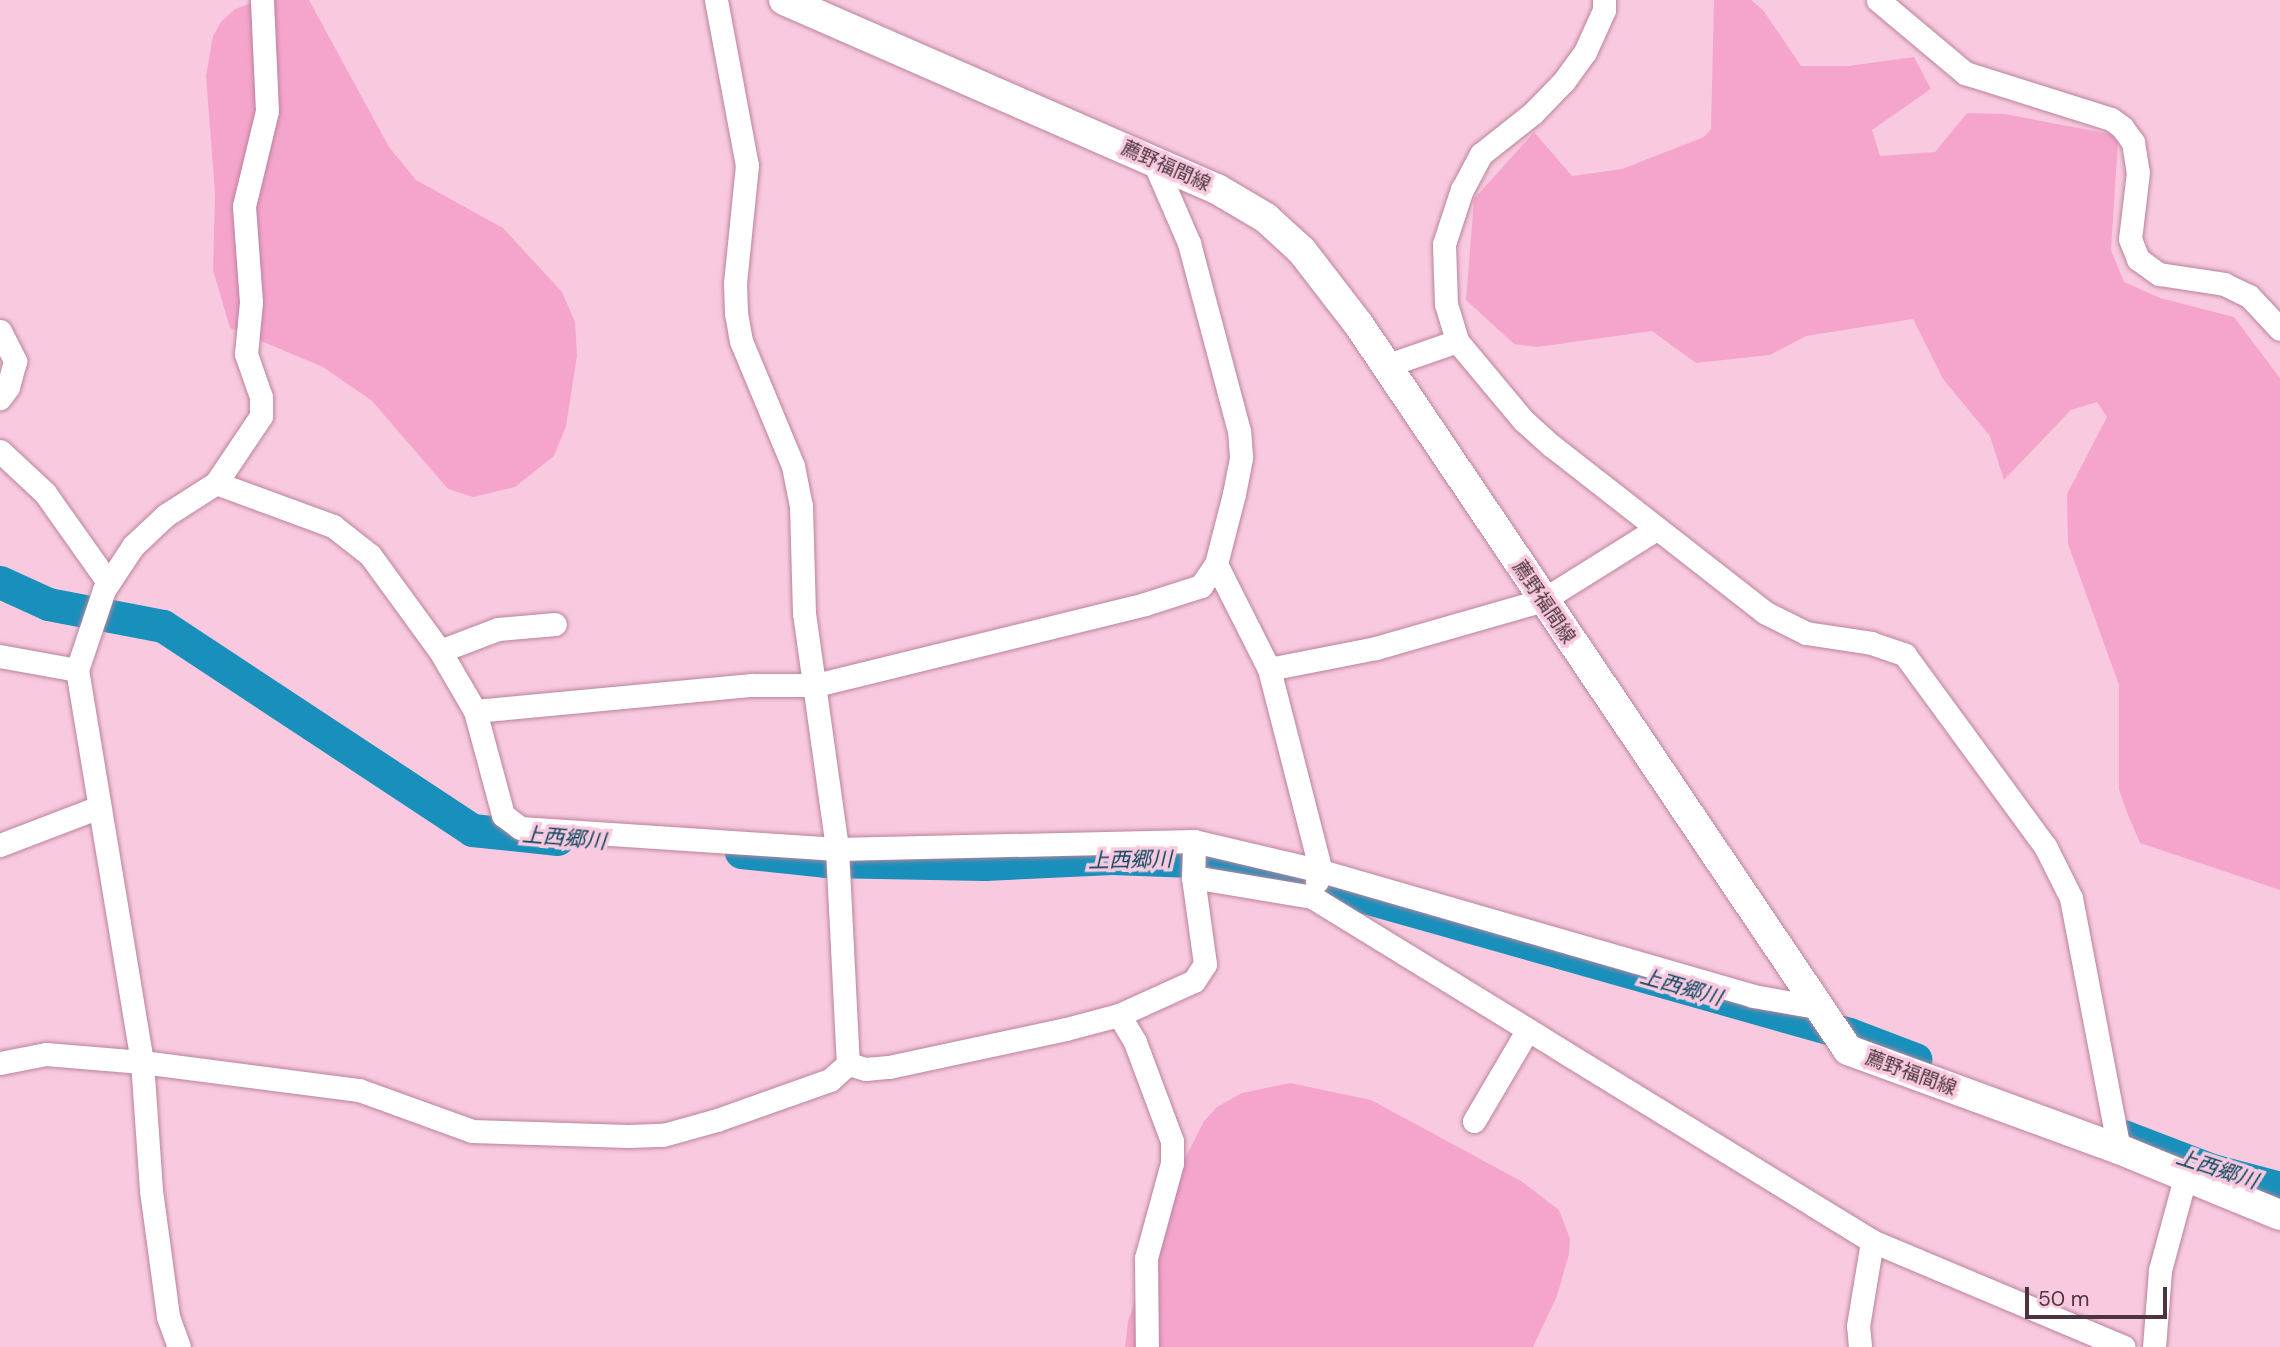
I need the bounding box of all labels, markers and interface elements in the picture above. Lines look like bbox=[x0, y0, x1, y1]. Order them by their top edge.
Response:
street label: 薦野福間線 bbox=[1118, 136, 1214, 196]
street label: 薦野福間線 bbox=[1508, 556, 1580, 648]
water label: 上西郷川 bbox=[521, 822, 607, 854]
water label: 上西郷川 bbox=[1088, 847, 1172, 873]
water label: 上西郷川 bbox=[1637, 963, 1725, 1011]
street label: 薦野福間線 bbox=[1862, 1046, 1960, 1100]
water label: 上西郷川 bbox=[2173, 1144, 2261, 1194]
scale bar bbox=[2028, 1274, 2170, 1318]
text: 50 m bbox=[2038, 1285, 2089, 1313]

